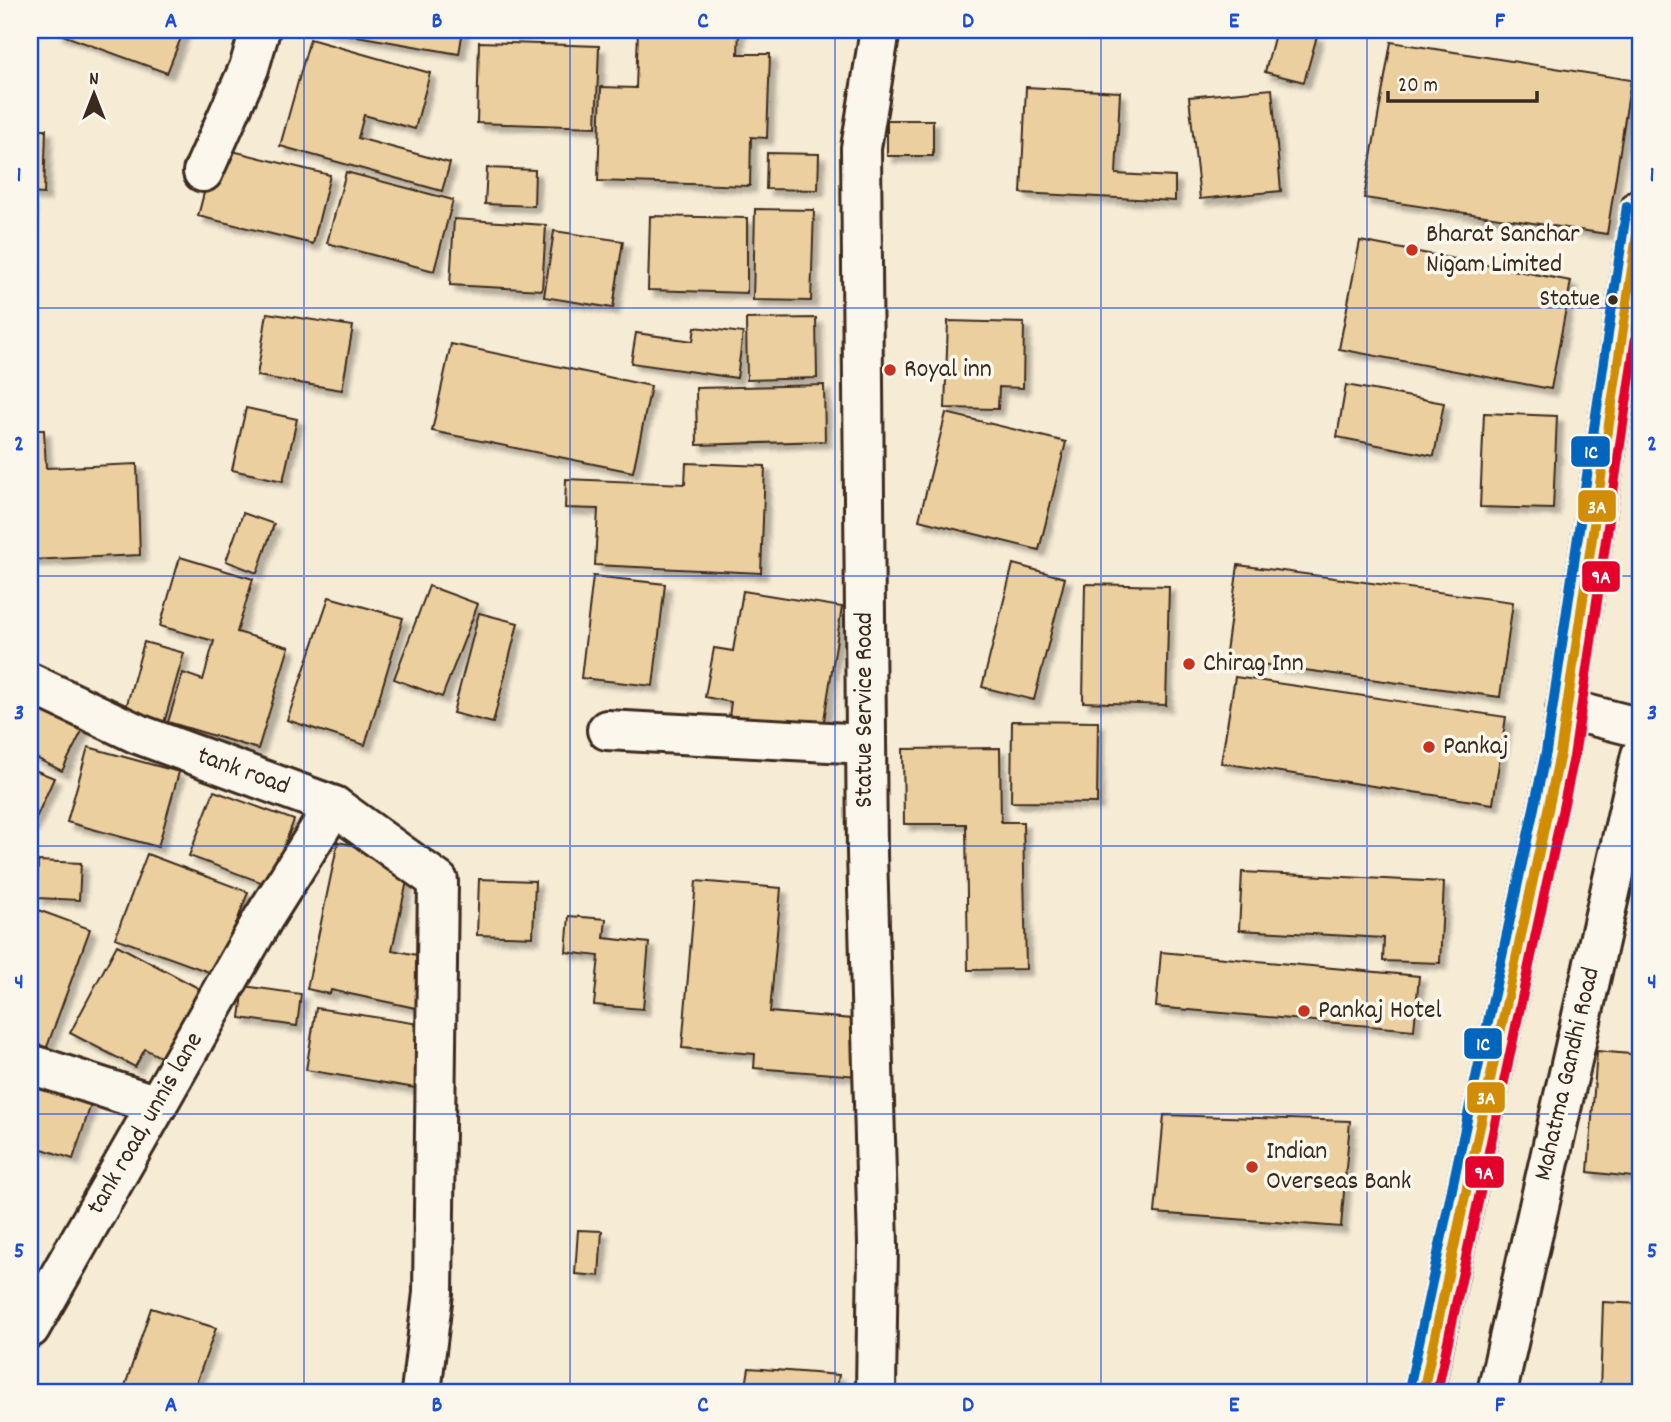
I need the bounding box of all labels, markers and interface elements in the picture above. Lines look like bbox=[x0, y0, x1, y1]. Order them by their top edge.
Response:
text: A bbox=[165, 6, 177, 39]
text: B bbox=[432, 6, 443, 39]
text: C bbox=[697, 6, 709, 39]
text: D bbox=[962, 6, 974, 39]
text: E bbox=[1229, 6, 1240, 39]
text: F bbox=[1495, 6, 1506, 39]
north arrow bbox=[60, 60, 130, 130]
scale bar bbox=[1388, 60, 1536, 104]
text: N bbox=[89, 67, 99, 94]
text: 20 m bbox=[1398, 72, 1438, 102]
text: 1 bbox=[16, 160, 22, 193]
text: 1 bbox=[1649, 160, 1655, 193]
place label: Bharat Sanchar Nigam Limited bbox=[1426, 217, 1580, 284]
marker: Bharat Sanchar Nigam Limited bbox=[1404, 242, 1420, 258]
place label: Statue bbox=[1540, 283, 1600, 317]
marker: Statue bbox=[1606, 293, 1620, 307]
place label: Royal inn bbox=[904, 352, 992, 389]
marker: Royal inn bbox=[882, 362, 898, 378]
text: 2 bbox=[14, 429, 24, 462]
text: 2 bbox=[1647, 429, 1657, 462]
line badge: 1C bbox=[1570, 435, 1611, 468]
text: 1C bbox=[1584, 441, 1598, 468]
line badge: 3A bbox=[1577, 489, 1617, 523]
text: 3A bbox=[1588, 496, 1606, 523]
line badge: 9A bbox=[1581, 560, 1621, 593]
text: 9A bbox=[1591, 566, 1611, 593]
street label: Statue Service Road bbox=[847, 612, 884, 808]
place label: Chirag Inn bbox=[1203, 646, 1304, 683]
marker: Chirag Inn bbox=[1181, 656, 1197, 672]
text: 3 bbox=[14, 698, 24, 731]
text: 3 bbox=[1647, 698, 1657, 731]
place label: Pankaj bbox=[1443, 729, 1509, 766]
street label: tank road bbox=[192, 738, 294, 806]
marker: Pankaj bbox=[1421, 739, 1437, 755]
street label: Mahatma Gandhi Road bbox=[1525, 964, 1611, 1184]
text: 4 bbox=[14, 967, 24, 1000]
text: 4 bbox=[1647, 967, 1657, 1000]
place label: Pankaj Hotel bbox=[1318, 993, 1442, 1030]
marker: Pankaj Hotel bbox=[1296, 1003, 1312, 1019]
street label: tank road, unnis lane bbox=[79, 1026, 213, 1222]
line badge: 1C bbox=[1463, 1027, 1503, 1060]
text: 1C bbox=[1476, 1033, 1490, 1060]
line badge: 3A bbox=[1466, 1081, 1506, 1114]
text: 3A bbox=[1477, 1087, 1495, 1114]
place label: Indian Overseas Bank bbox=[1266, 1134, 1412, 1201]
line badge: 9A bbox=[1464, 1155, 1505, 1189]
marker: Indian Overseas Bank bbox=[1244, 1159, 1260, 1175]
text: 9A bbox=[1474, 1162, 1494, 1189]
text: 5 bbox=[14, 1236, 24, 1269]
text: 5 bbox=[1647, 1236, 1657, 1269]
text: A bbox=[165, 1390, 177, 1422]
text: B bbox=[432, 1390, 443, 1422]
text: C bbox=[697, 1390, 709, 1422]
text: D bbox=[962, 1390, 974, 1422]
text: E bbox=[1229, 1390, 1240, 1422]
text: F bbox=[1495, 1390, 1506, 1422]

